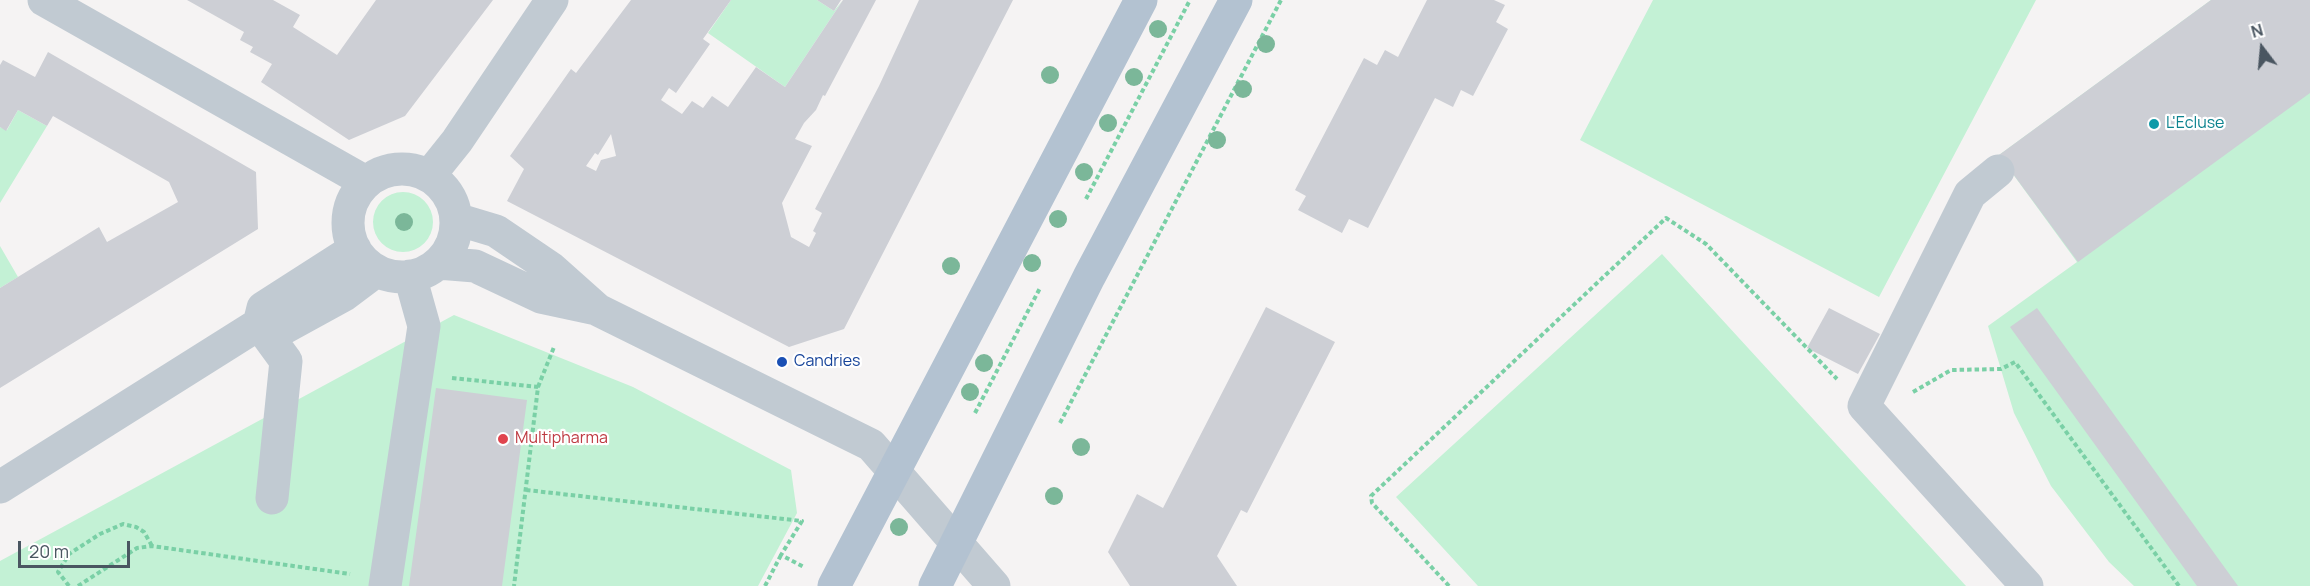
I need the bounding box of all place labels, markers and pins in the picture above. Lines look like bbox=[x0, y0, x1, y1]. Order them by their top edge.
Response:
place label: L'Ecluse bbox=[2166, 114, 2224, 134]
marker: L'Ecluse bbox=[2147, 117, 2161, 131]
place label: Candries bbox=[794, 352, 861, 372]
marker: Candries bbox=[775, 355, 789, 369]
place label: Multipharma bbox=[515, 429, 608, 449]
marker: Multipharma bbox=[496, 432, 510, 446]

